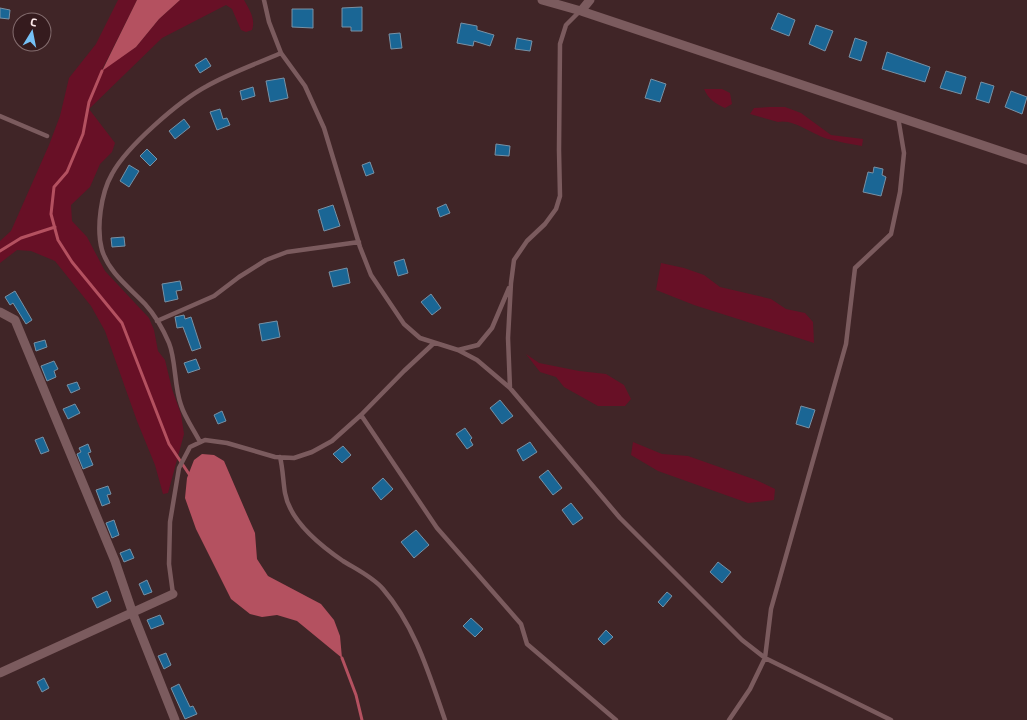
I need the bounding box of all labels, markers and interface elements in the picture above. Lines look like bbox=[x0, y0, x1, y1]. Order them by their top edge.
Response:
north arrow bbox=[12, 12, 52, 52]
text: С bbox=[30, 15, 39, 29]

